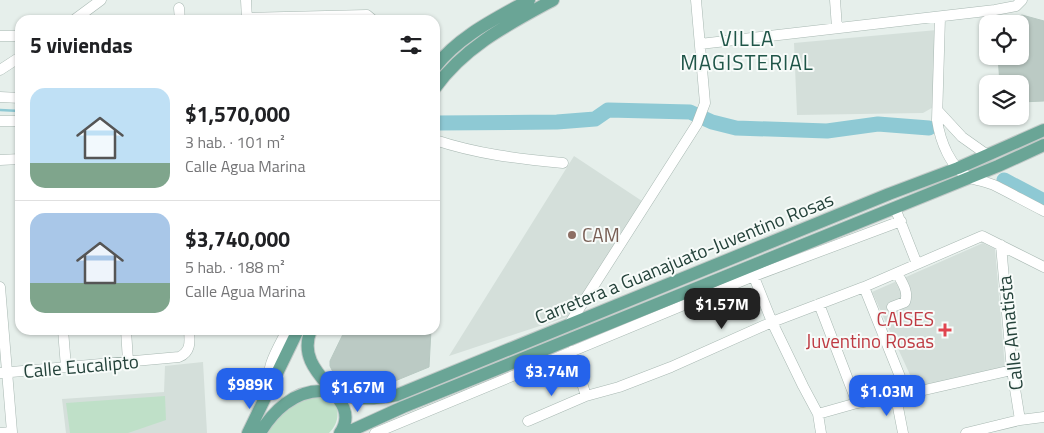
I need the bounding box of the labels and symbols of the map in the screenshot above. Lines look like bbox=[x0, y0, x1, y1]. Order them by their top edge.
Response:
district label: VILLA MAGISTERIAL bbox=[680, 22, 814, 78]
street label: Carretera a Guanajuato-Juventino Rosas bbox=[530, 184, 838, 331]
place label: CAM bbox=[582, 220, 620, 249]
marker: CAM bbox=[566, 229, 578, 241]
street label: Calle Amatista bbox=[989, 274, 1030, 392]
pin: $1.57M bbox=[681, 288, 763, 330]
place label: CAISES Juventino Rosas bbox=[806, 304, 934, 355]
marker: CAISES Juventino Rosas bbox=[938, 323, 952, 337]
street label: Calle Eucalipto bbox=[22, 346, 140, 385]
pin: $3.74M bbox=[511, 354, 593, 397]
pin: $989K bbox=[215, 368, 285, 410]
pin: $1.67M bbox=[317, 370, 399, 413]
pin: $1.03M bbox=[846, 374, 928, 417]

